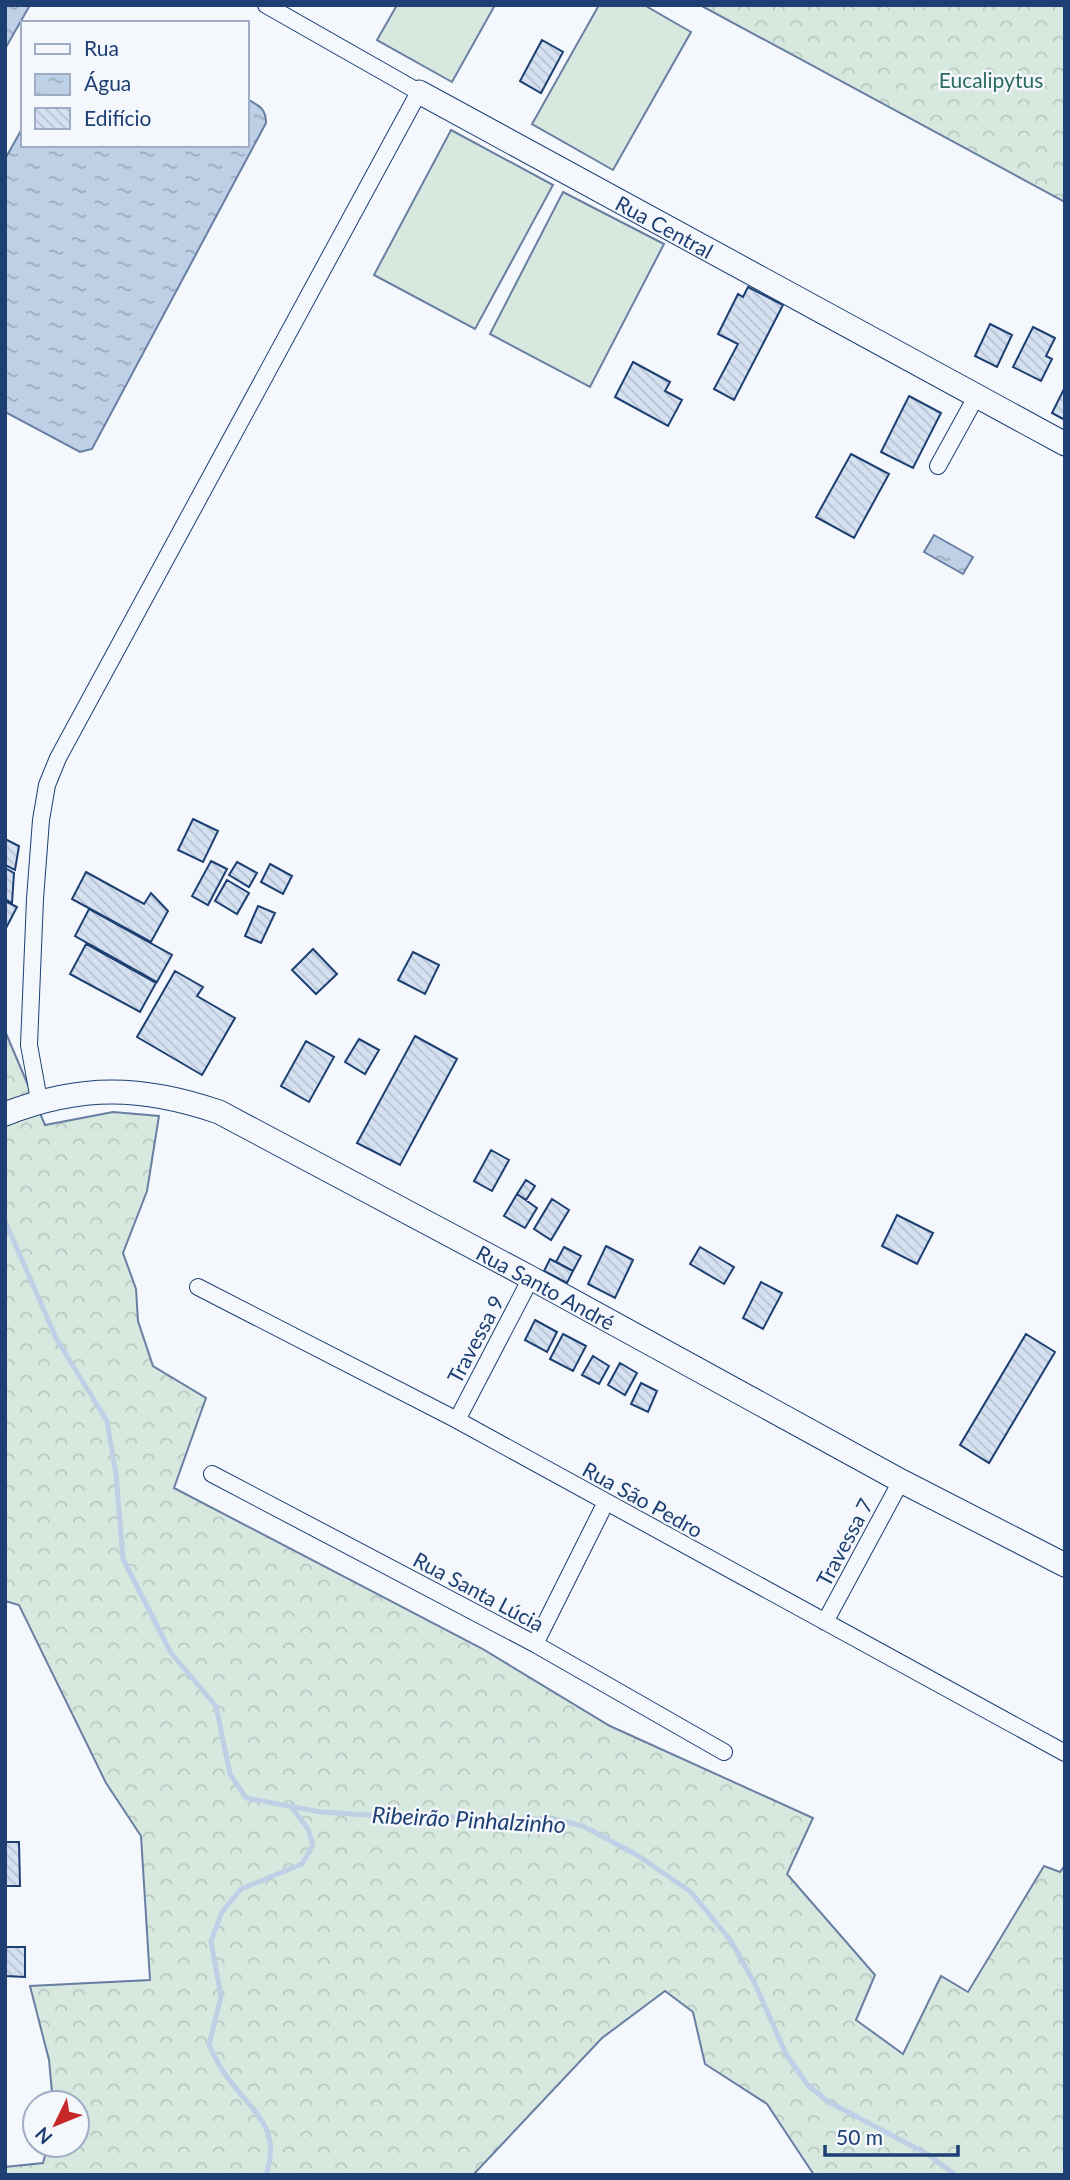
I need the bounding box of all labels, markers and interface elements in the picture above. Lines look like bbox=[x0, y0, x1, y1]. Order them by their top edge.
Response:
legend bbox=[21, 21, 248, 147]
text: Rua bbox=[84, 35, 119, 60]
park label: Eucalipytus bbox=[939, 67, 1043, 92]
text: Água bbox=[84, 70, 131, 95]
text: Edifício bbox=[84, 105, 152, 130]
street label: Rua Central bbox=[612, 189, 718, 263]
street label: Rua Santo André bbox=[473, 1239, 620, 1334]
street label: Travessa 9 bbox=[442, 1291, 508, 1387]
street label: Rua São Pedro bbox=[579, 1456, 707, 1542]
street label: Travessa 7 bbox=[811, 1494, 877, 1590]
street label: Rua Santa Lúcia bbox=[409, 1546, 549, 1636]
water label: Ribeirão Pinhalzinho bbox=[371, 1800, 567, 1838]
north arrow bbox=[21, 2089, 91, 2159]
scale bar bbox=[825, 2114, 958, 2158]
text: N bbox=[30, 2123, 57, 2149]
text: 50 m bbox=[836, 2124, 883, 2149]

